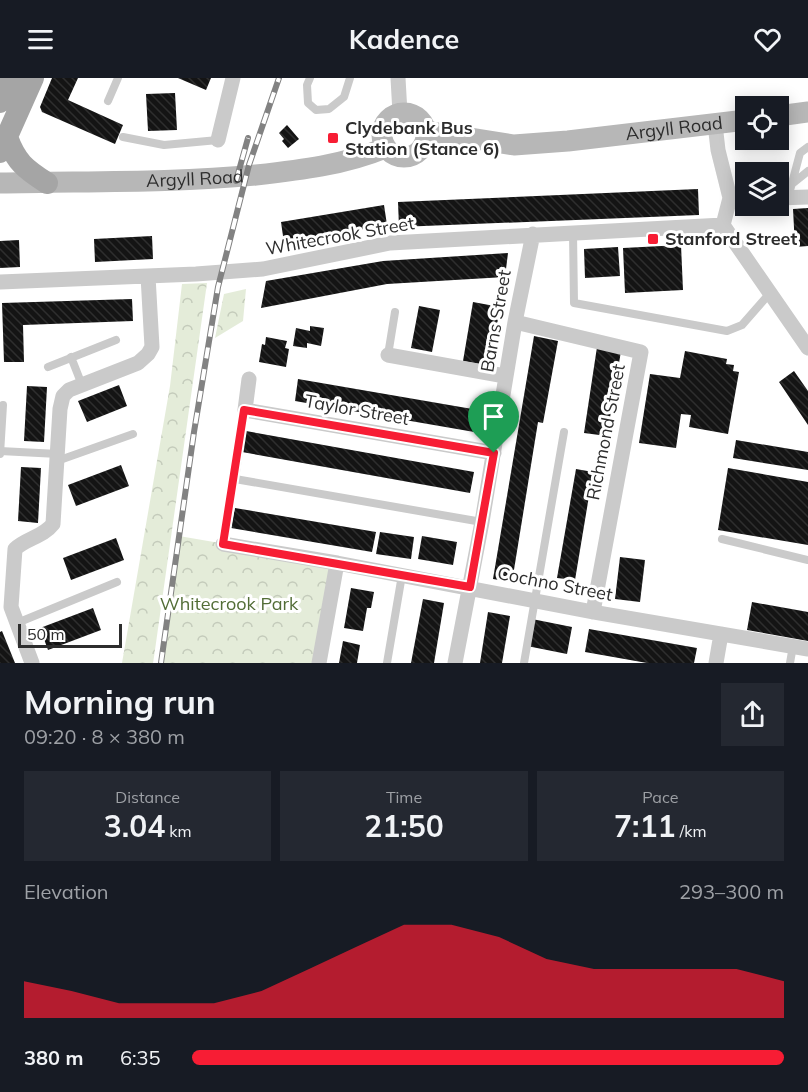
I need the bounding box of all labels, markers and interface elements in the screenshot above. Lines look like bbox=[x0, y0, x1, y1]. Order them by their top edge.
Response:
text: Kadence bbox=[349, 22, 459, 56]
icon: menu bbox=[24, 23, 57, 56]
icon: heart bbox=[751, 23, 784, 56]
map controls bbox=[735, 96, 789, 216]
button: locate bbox=[735, 96, 789, 150]
street label: Argyll Road bbox=[624, 111, 724, 145]
place label: Clydebank Bus Station (Stance 6) bbox=[345, 116, 500, 160]
marker: Clydebank Bus Station (Stance 6) bbox=[326, 131, 340, 145]
button: layers bbox=[735, 162, 789, 216]
street label: Argyll Road bbox=[146, 164, 244, 192]
street label: Whitecrook Street bbox=[264, 211, 416, 260]
place label: Stanford Street bbox=[665, 227, 797, 250]
marker: Stanford Street bbox=[646, 232, 660, 246]
street label: Barns Street bbox=[475, 268, 516, 374]
street label: Richmond Street bbox=[581, 362, 630, 502]
street label: Taylor Street bbox=[303, 389, 411, 430]
pin bbox=[468, 391, 519, 453]
icon: arrive bbox=[477, 400, 510, 433]
street label: Cochno Street bbox=[496, 561, 615, 606]
park label: Whitecrook Park bbox=[160, 592, 299, 615]
scale bar bbox=[18, 621, 122, 648]
text: 50 m bbox=[27, 624, 64, 644]
text: Morning run bbox=[24, 681, 216, 722]
button: share bbox=[721, 683, 784, 746]
text: 09:20 · 8 × 380 m bbox=[24, 724, 185, 749]
text: Distance bbox=[115, 787, 180, 807]
text: Time bbox=[386, 787, 422, 807]
text: Pace bbox=[642, 787, 678, 807]
text: 3.04 bbox=[104, 807, 165, 845]
text: 21:50 bbox=[364, 807, 444, 845]
text: 7:11 bbox=[614, 807, 676, 845]
text: km bbox=[165, 821, 192, 841]
text: /km bbox=[676, 821, 707, 841]
text: Elevation bbox=[24, 879, 109, 904]
text: 293–300 m bbox=[679, 879, 784, 904]
text: 380 m bbox=[24, 1045, 83, 1070]
text: 6:35 bbox=[120, 1045, 161, 1070]

